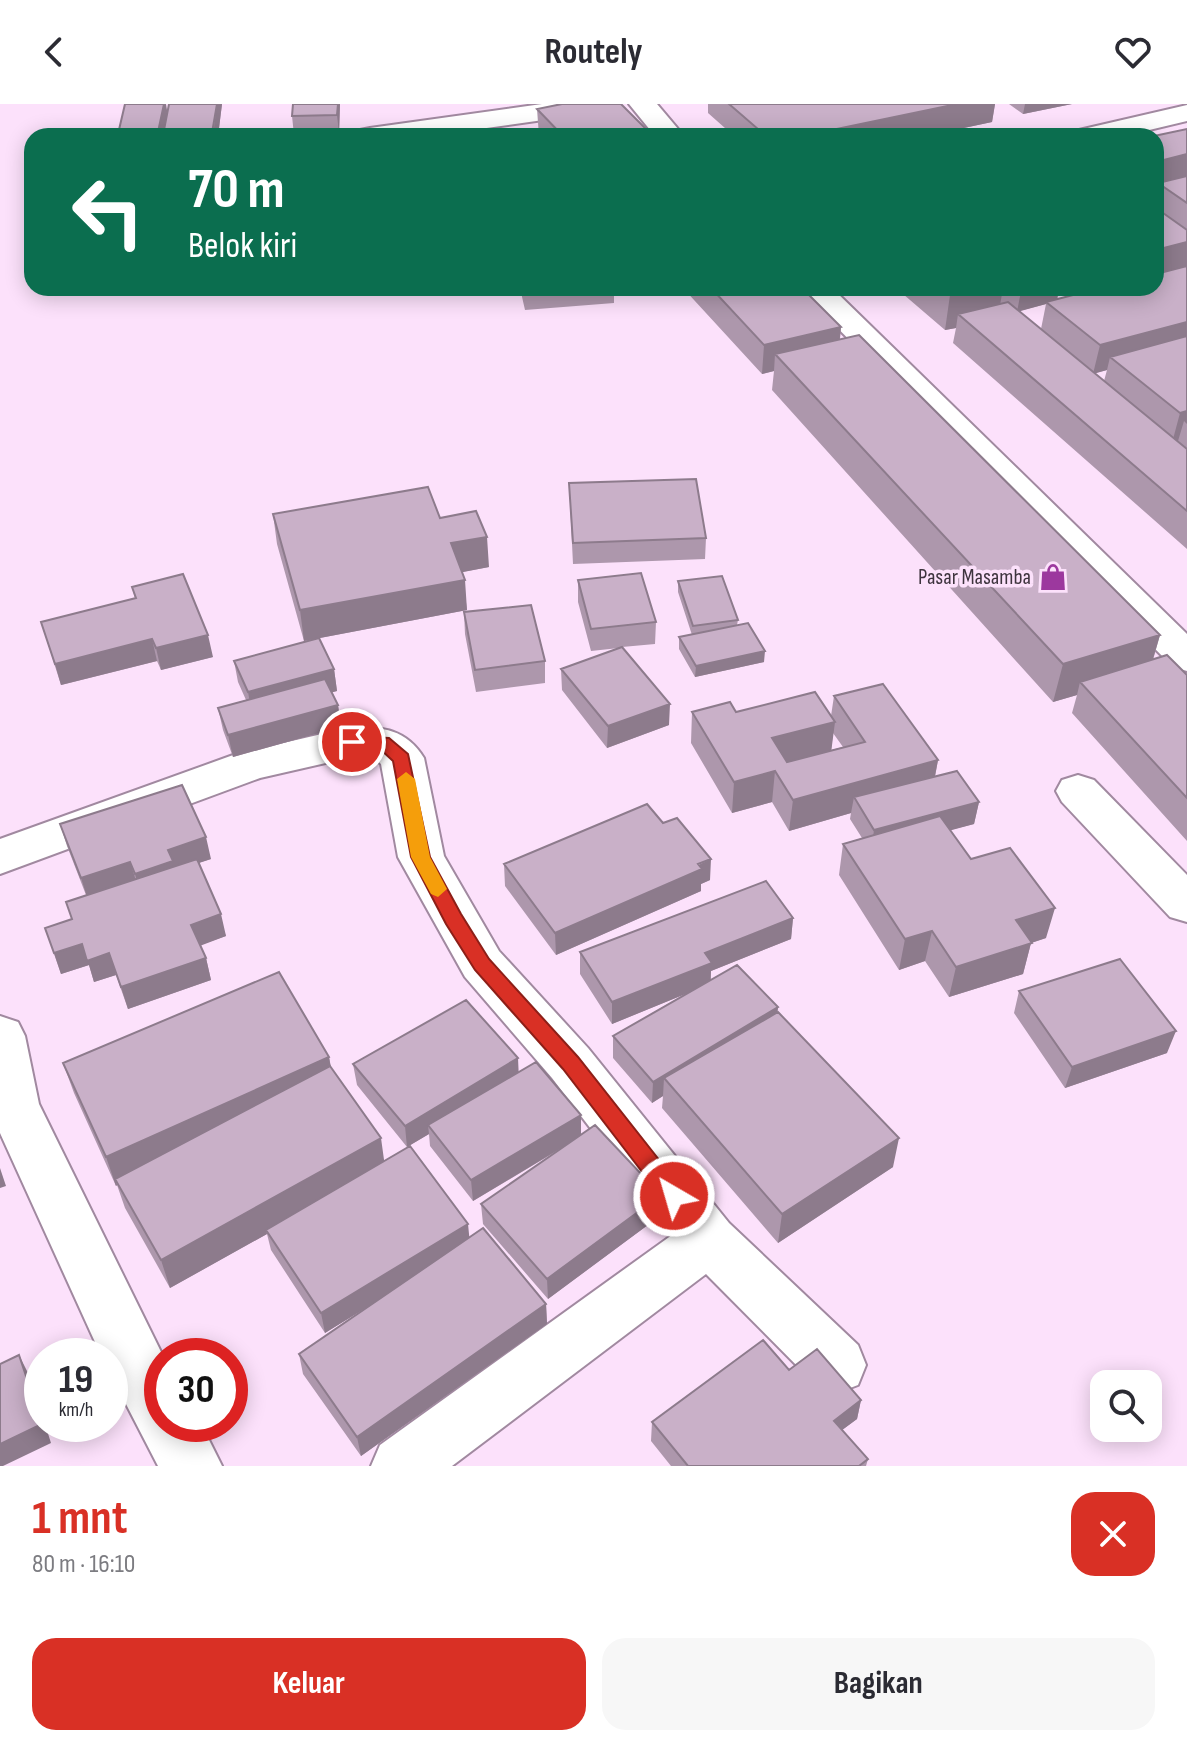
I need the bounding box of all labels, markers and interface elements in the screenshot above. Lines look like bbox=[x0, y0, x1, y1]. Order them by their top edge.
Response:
icon: back bbox=[32, 30, 76, 74]
icon: heart bbox=[1111, 30, 1155, 74]
text: Routely bbox=[544, 31, 643, 74]
text: 70 m bbox=[188, 157, 285, 224]
icon: left bbox=[56, 160, 160, 264]
text: Belok kiri bbox=[188, 225, 297, 268]
shop icon: Pasar Masamba bbox=[1038, 562, 1068, 592]
place label: Pasar Masamba bbox=[918, 564, 1031, 591]
pin bbox=[318, 708, 386, 776]
icon: arrive bbox=[330, 720, 374, 764]
position arrow bbox=[632, 1154, 716, 1238]
speed limit sign: 30 bbox=[144, 1338, 248, 1442]
text: 19 bbox=[59, 1356, 93, 1404]
map controls bbox=[1090, 1370, 1162, 1442]
button: search bbox=[1090, 1370, 1162, 1442]
text: km/h bbox=[59, 1398, 93, 1422]
text: 1 mnt bbox=[32, 1490, 128, 1547]
button: close bbox=[1071, 1492, 1155, 1576]
text: 80 m · 16:10 bbox=[32, 1549, 135, 1580]
button: Keluar bbox=[32, 1638, 586, 1730]
button: Bagikan bbox=[602, 1638, 1155, 1730]

